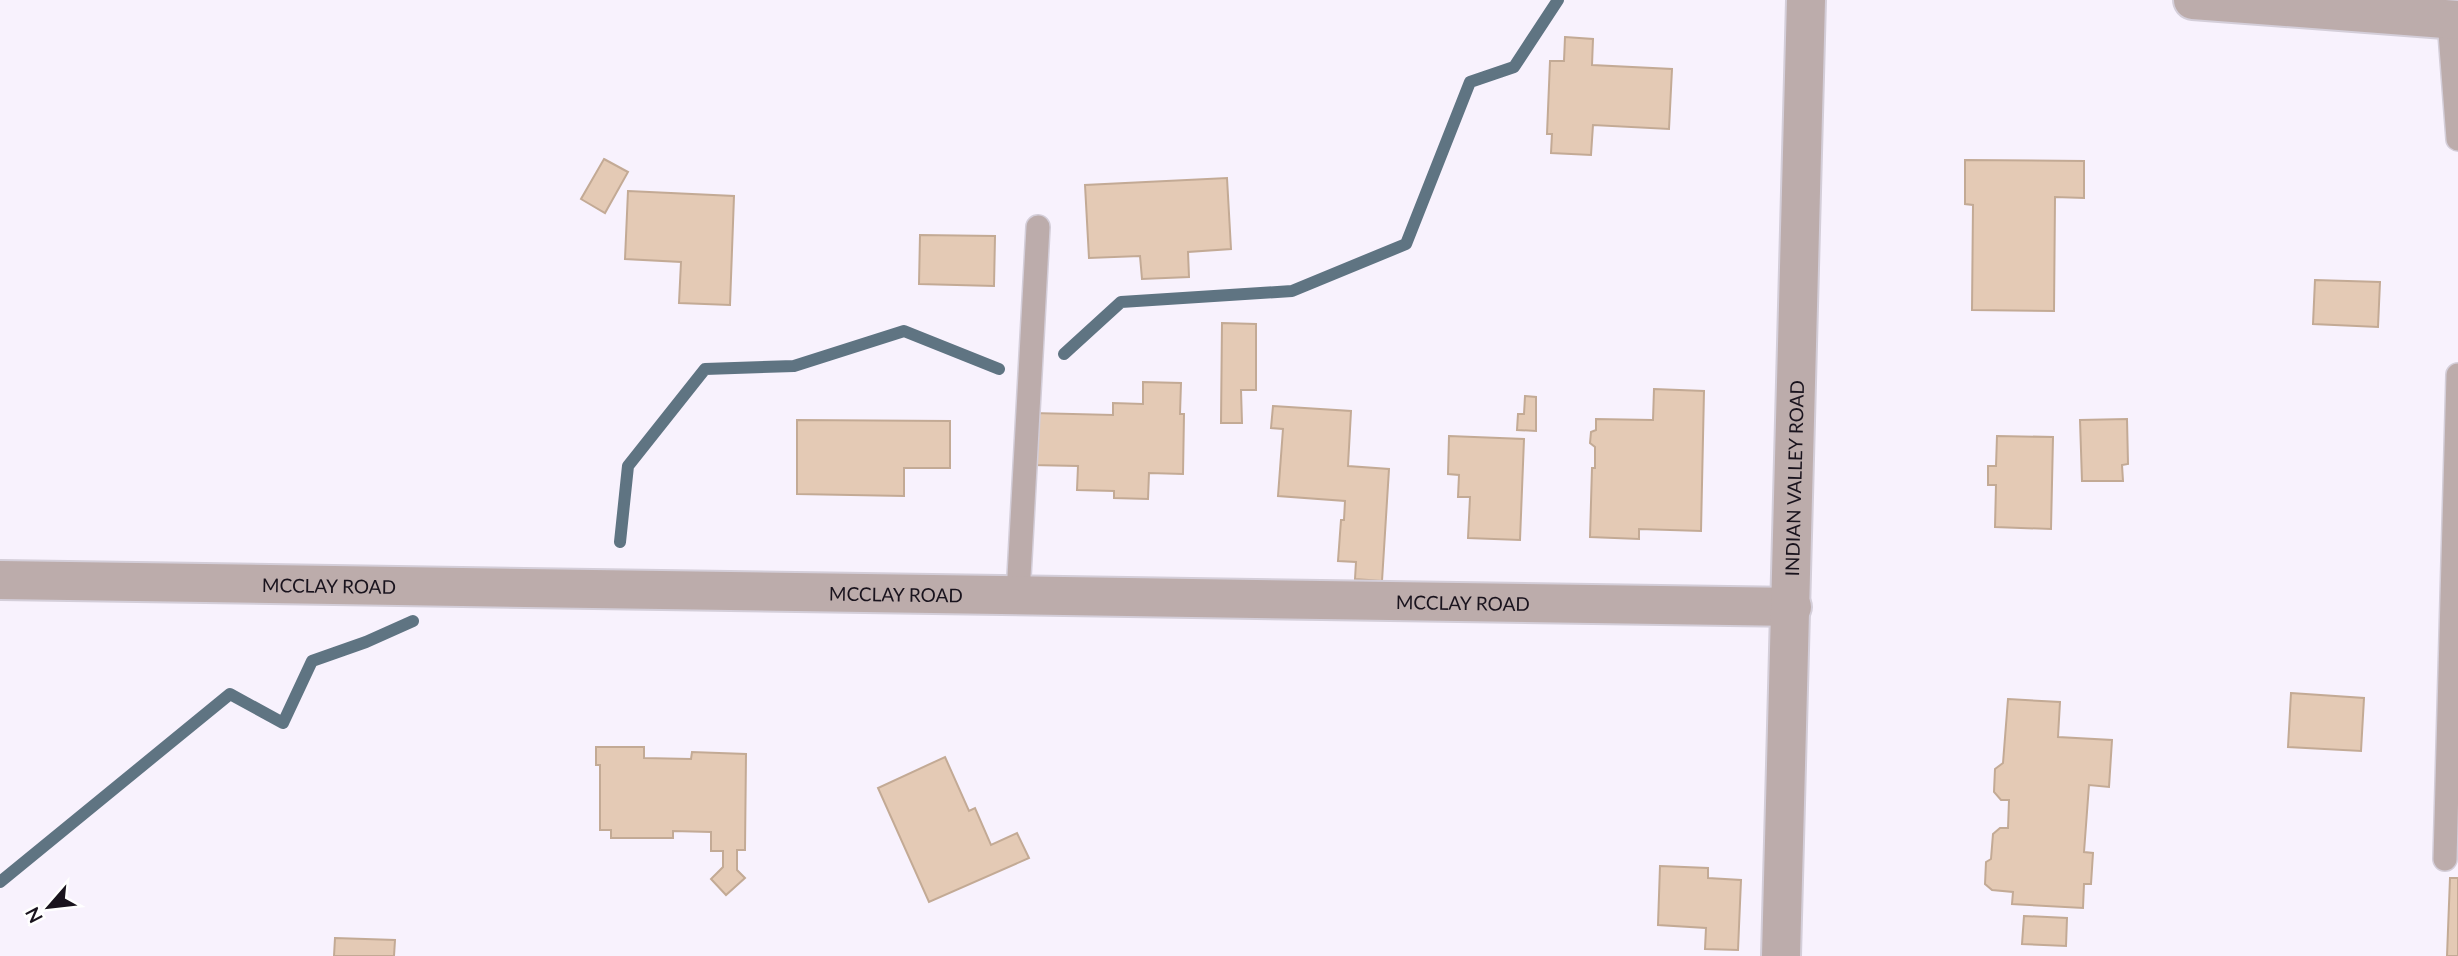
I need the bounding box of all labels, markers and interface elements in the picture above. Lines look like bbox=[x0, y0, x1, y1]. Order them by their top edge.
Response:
street label: INDIAN VALLEY ROAD bbox=[1779, 380, 1808, 577]
street label: MCCLAY ROAD bbox=[262, 572, 396, 597]
street label: MCCLAY ROAD bbox=[829, 581, 963, 606]
street label: MCCLAY ROAD bbox=[1396, 590, 1530, 615]
north arrow bbox=[14, 872, 84, 942]
text: N bbox=[20, 903, 47, 927]

